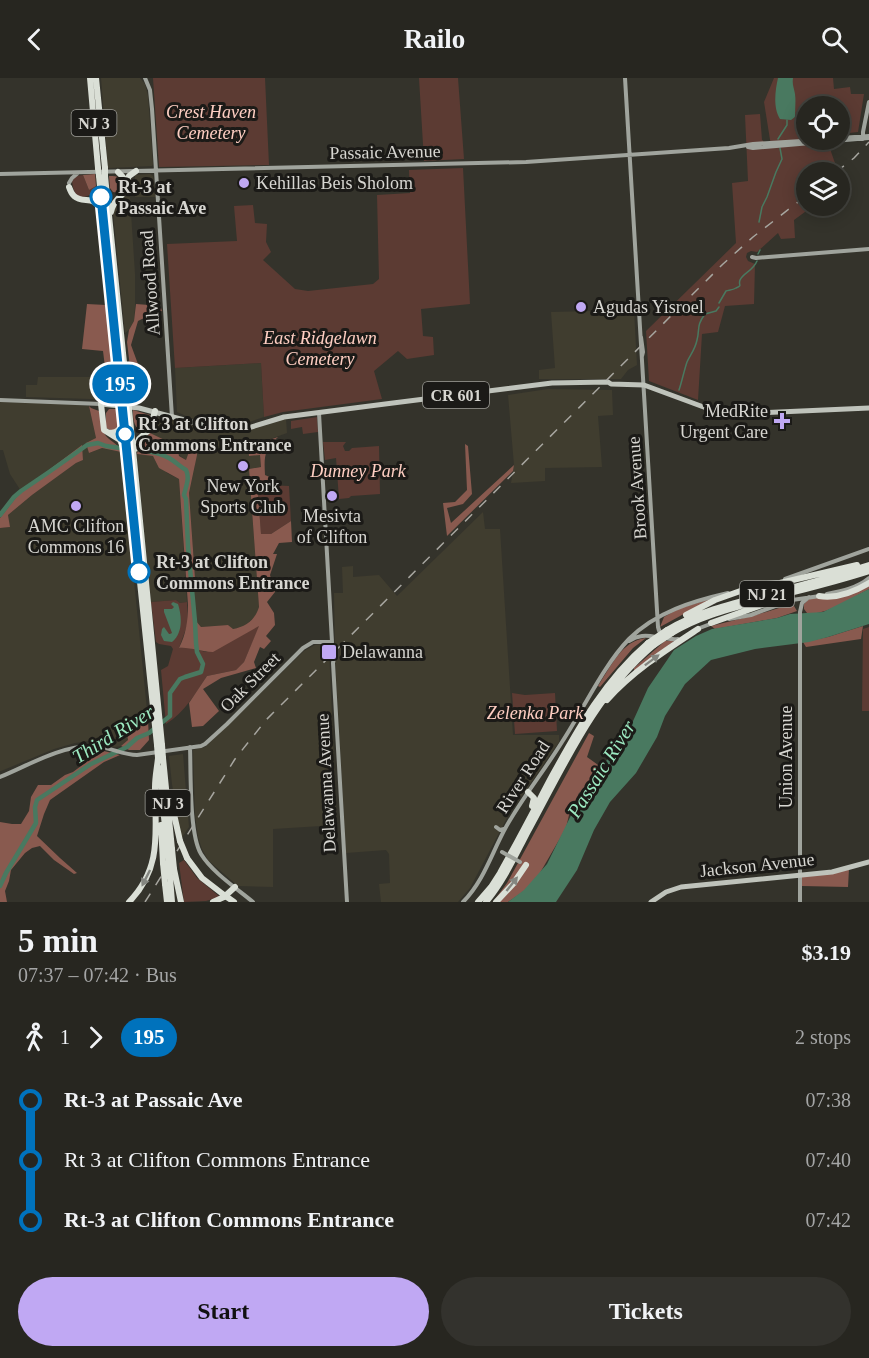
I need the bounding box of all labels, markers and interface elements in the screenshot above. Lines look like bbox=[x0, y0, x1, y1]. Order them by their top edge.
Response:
icon: back bbox=[18, 23, 51, 56]
icon: search bbox=[818, 23, 851, 56]
text: Railo bbox=[404, 24, 465, 54]
map controls bbox=[796, 96, 850, 216]
button: locate bbox=[796, 96, 850, 150]
park label: Crest Haven Cemetery bbox=[166, 102, 256, 143]
road number: NJ 3 bbox=[72, 110, 116, 136]
street label: Passaic Avenue bbox=[329, 141, 441, 163]
button: layers bbox=[796, 162, 850, 216]
place label: Kehillas Beis Sholom bbox=[256, 173, 413, 193]
marker: Kehillas Beis Sholom bbox=[237, 176, 251, 190]
place label: Rt-3 at Passaic Ave bbox=[118, 177, 206, 218]
marker: Rt-3 at Passaic Ave bbox=[90, 186, 112, 208]
street label: Allwood Road bbox=[136, 230, 164, 336]
place label: Agudas Yisroel bbox=[593, 297, 704, 317]
marker: Agudas Yisroel bbox=[574, 300, 588, 314]
park label: East Ridgelawn Cemetery bbox=[262, 328, 377, 369]
line badge: 195 bbox=[86, 364, 154, 404]
text: 195 bbox=[104, 372, 136, 396]
road number: CR 601 bbox=[423, 382, 489, 408]
place label: MedRite Urgent Care bbox=[680, 401, 768, 442]
marker: MedRite Urgent Care bbox=[773, 412, 791, 430]
place label: Rt 3 at Clifton Commons Entrance bbox=[138, 414, 292, 455]
marker: Rt 3 at Clifton Commons Entrance bbox=[116, 425, 134, 443]
street label: Brook Avenue bbox=[623, 436, 651, 540]
marker: New York Sports Club bbox=[236, 459, 250, 473]
park label: Dunney Park bbox=[309, 461, 407, 481]
place label: New York Sports Club bbox=[200, 476, 286, 517]
marker: Mesivta of Clifton bbox=[325, 489, 339, 503]
marker: AMC Clifton Commons 16 bbox=[69, 499, 83, 513]
place label: Mesivta of Clifton bbox=[297, 506, 367, 547]
place label: AMC Clifton Commons 16 bbox=[28, 516, 124, 557]
place label: Rt-3 at Clifton Commons Entrance bbox=[156, 552, 310, 593]
marker: Rt-3 at Clifton Commons Entrance bbox=[128, 561, 150, 583]
road number: NJ 21 bbox=[740, 581, 794, 607]
place label: Delawanna bbox=[342, 642, 423, 662]
marker: Delawanna bbox=[320, 643, 338, 661]
street label: Oak Street bbox=[216, 648, 284, 716]
one-way arrow bbox=[645, 654, 660, 666]
water label: Third River bbox=[68, 700, 158, 768]
park label: Zelenka Park bbox=[487, 703, 584, 723]
street label: Union Avenue bbox=[776, 705, 796, 809]
street label: Delawanna Avenue bbox=[312, 713, 340, 853]
water label: Passaic River bbox=[562, 716, 640, 823]
street label: River Road bbox=[492, 737, 554, 817]
road number: NJ 3 bbox=[146, 790, 190, 816]
street label: Jackson Avenue bbox=[699, 849, 815, 881]
one-way arrow bbox=[142, 869, 151, 886]
one-way arrow bbox=[506, 876, 519, 892]
text: 5 min bbox=[18, 923, 98, 959]
text: $3.19 bbox=[802, 940, 851, 965]
text: 07:37 – 07:42 · Bus bbox=[18, 964, 177, 986]
icon: walk bbox=[18, 1021, 51, 1054]
icon: forward bbox=[79, 1021, 112, 1054]
text: 195 bbox=[133, 1025, 165, 1049]
text: 1 bbox=[60, 1026, 70, 1048]
text: 2 stops bbox=[795, 1026, 851, 1048]
text: Rt-3 at Passaic Ave bbox=[64, 1087, 243, 1112]
text: 07:38 bbox=[805, 1089, 851, 1111]
text: Rt 3 at Clifton Commons Entrance bbox=[64, 1147, 370, 1172]
text: 07:40 bbox=[805, 1149, 851, 1171]
text: Rt-3 at Clifton Commons Entrance bbox=[64, 1207, 394, 1232]
text: 07:42 bbox=[805, 1209, 851, 1231]
button: Start bbox=[18, 1277, 429, 1346]
button: Tickets bbox=[441, 1277, 851, 1346]

